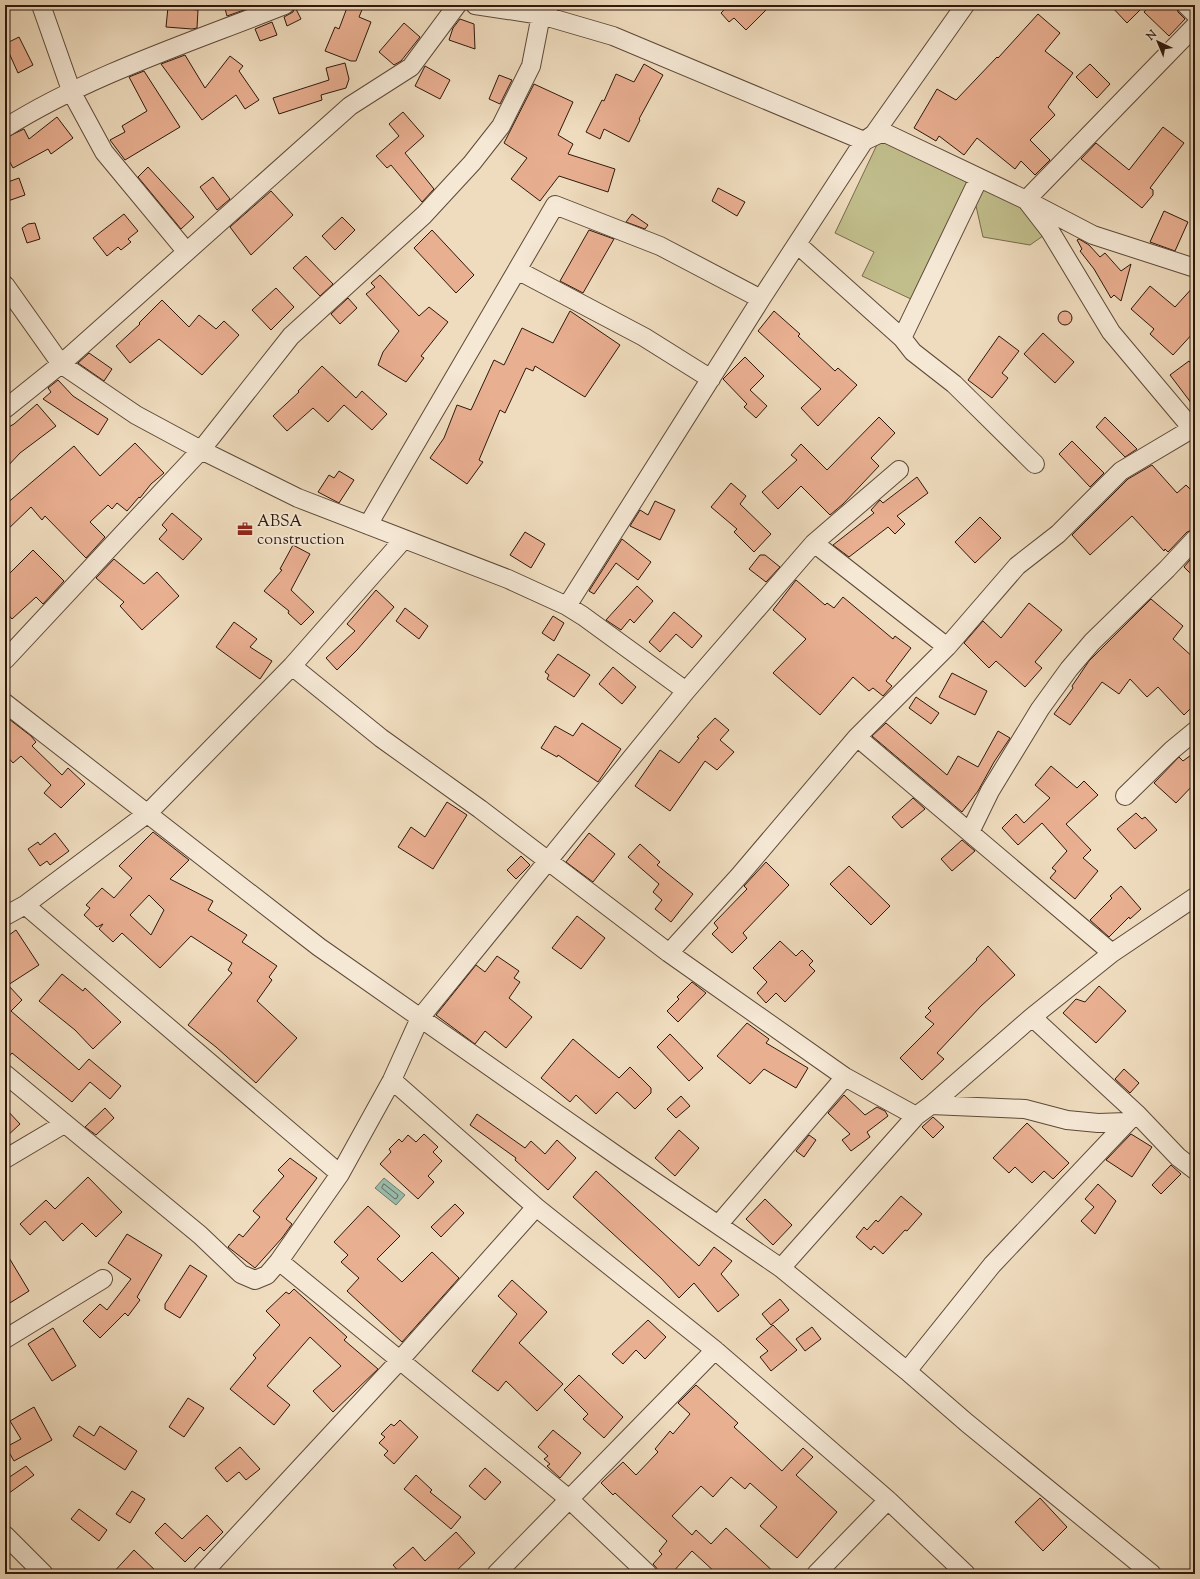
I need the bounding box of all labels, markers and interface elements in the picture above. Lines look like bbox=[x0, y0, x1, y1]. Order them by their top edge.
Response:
north arrow bbox=[1138, 22, 1178, 62]
text: N bbox=[1142, 27, 1161, 45]
place label: ABSA construction bbox=[257, 511, 345, 552]
office icon: ABSA construction bbox=[236, 520, 254, 538]

